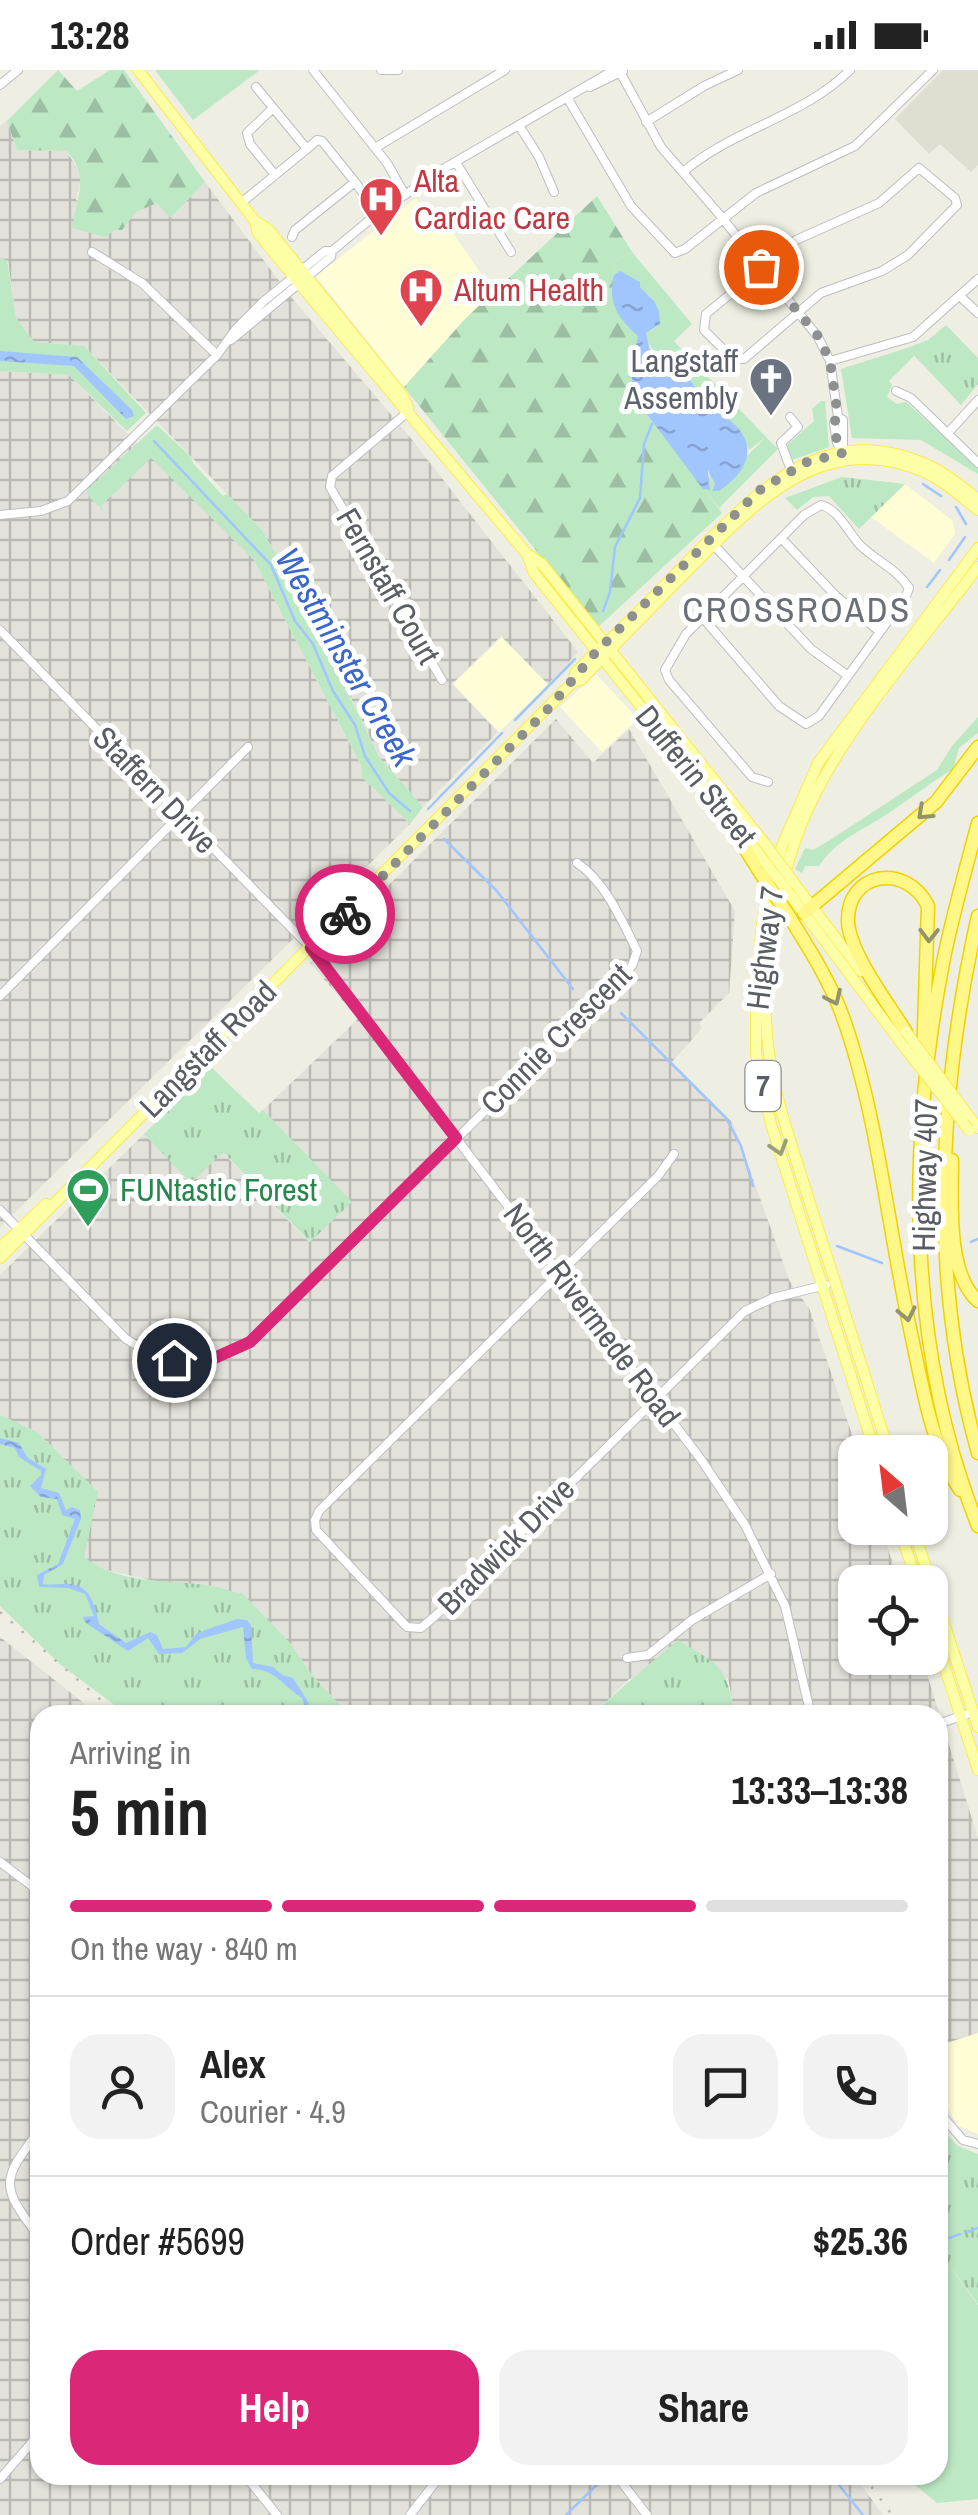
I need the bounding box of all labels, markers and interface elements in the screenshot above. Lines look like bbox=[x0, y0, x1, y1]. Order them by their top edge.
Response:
text: 13:28 bbox=[50, 10, 130, 61]
place label: Alta Cardiac Care bbox=[413, 159, 570, 239]
hospital icon: Alta Cardiac Care bbox=[358, 176, 404, 237]
pin bbox=[719, 225, 804, 310]
icon: bag bbox=[734, 240, 789, 295]
hospital icon: Altum Health bbox=[398, 267, 444, 328]
place label: Altum Health bbox=[453, 268, 604, 311]
place label: Langstaff Assembly bbox=[623, 339, 739, 419]
church icon: Langstaff Assembly bbox=[748, 356, 794, 417]
street label: Fernstaff Court bbox=[326, 500, 450, 672]
water label: Westminster Creek bbox=[265, 539, 429, 776]
district label: CROSSROADS bbox=[682, 586, 912, 633]
street label: Dufferin Street bbox=[626, 696, 767, 855]
street label: Staffern Drive bbox=[84, 717, 227, 863]
one-way arrow bbox=[917, 801, 936, 819]
courier bbox=[295, 864, 395, 964]
street label: Highway 7 bbox=[736, 884, 793, 1012]
icon: bike bbox=[318, 887, 373, 942]
one-way arrow bbox=[918, 927, 939, 943]
street label: Connie Crescent bbox=[471, 954, 640, 1123]
street label: Langstaff Road bbox=[130, 971, 286, 1127]
one-way arrow bbox=[822, 988, 842, 1006]
road number: 7 bbox=[746, 1061, 780, 1111]
street label: Highway 407 bbox=[902, 1098, 947, 1252]
one-way arrow bbox=[767, 1139, 788, 1156]
sports icon: FUNtastic Forest bbox=[65, 1167, 111, 1228]
place label: FUNtastic Forest bbox=[120, 1168, 317, 1211]
street label: North Rivermede Road bbox=[494, 1194, 691, 1435]
one-way arrow bbox=[896, 1305, 917, 1322]
pin bbox=[132, 1318, 217, 1403]
icon: home bbox=[147, 1333, 202, 1388]
north arrow bbox=[838, 1435, 948, 1545]
map controls bbox=[838, 1435, 948, 1675]
street label: Bradwick Drive bbox=[428, 1468, 584, 1624]
button: locate bbox=[838, 1565, 948, 1675]
text: Arriving in bbox=[70, 1731, 191, 1774]
text: 13:33–13:38 bbox=[731, 1765, 908, 1816]
text: 5 min bbox=[70, 1768, 209, 1855]
text: On the way · 840 m bbox=[70, 1927, 298, 1970]
button: person bbox=[70, 2034, 175, 2139]
button: chat bbox=[673, 2034, 778, 2139]
button: phone bbox=[803, 2034, 908, 2139]
text: Alex bbox=[200, 2039, 266, 2090]
text: Courier · 4.9 bbox=[200, 2090, 346, 2133]
text: Order #5699 bbox=[70, 2216, 245, 2267]
text: $25.36 bbox=[813, 2216, 908, 2267]
button: Help bbox=[70, 2350, 479, 2465]
button: Share bbox=[499, 2350, 908, 2465]

